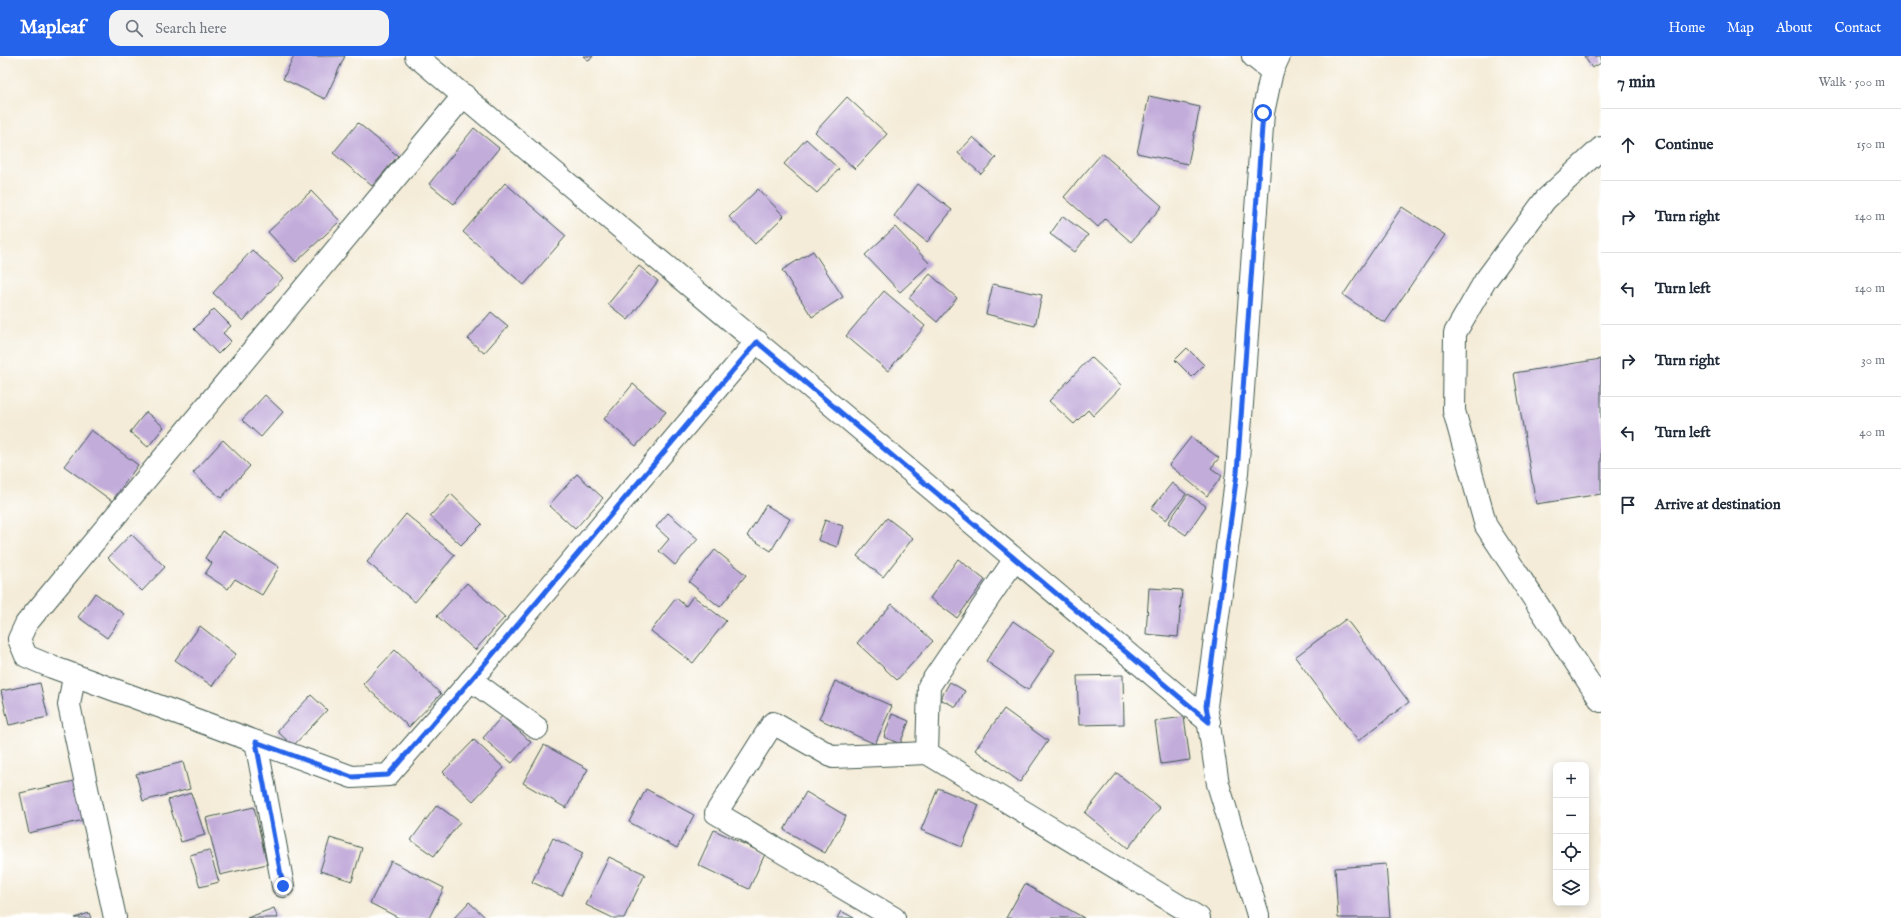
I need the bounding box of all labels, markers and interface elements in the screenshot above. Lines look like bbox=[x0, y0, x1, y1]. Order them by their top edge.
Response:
search box bbox=[109, 10, 389, 46]
text: Mapleaf bbox=[20, 16, 85, 40]
icon: search bbox=[123, 17, 145, 39]
text: Search here bbox=[155, 19, 227, 38]
text: Home bbox=[1669, 19, 1705, 37]
text: Map bbox=[1727, 19, 1754, 37]
text: About bbox=[1776, 19, 1812, 37]
text: Contact bbox=[1834, 19, 1881, 37]
text: 7 min bbox=[1617, 72, 1655, 93]
text: Walk · 500 m bbox=[1818, 74, 1885, 91]
route start bbox=[1254, 104, 1272, 122]
icon: ahead bbox=[1617, 134, 1639, 156]
text: Continue bbox=[1655, 135, 1713, 154]
text: 150 m bbox=[1856, 136, 1885, 153]
icon: right bbox=[1617, 206, 1639, 228]
text: Turn right bbox=[1655, 207, 1720, 226]
text: 140 m bbox=[1855, 208, 1885, 225]
icon: left bbox=[1617, 278, 1639, 300]
text: Turn left bbox=[1655, 279, 1711, 298]
text: 140 m bbox=[1855, 280, 1885, 297]
icon: right bbox=[1617, 350, 1639, 372]
text: Turn right bbox=[1655, 351, 1720, 370]
text: 30 m bbox=[1861, 352, 1885, 369]
icon: left bbox=[1617, 422, 1639, 444]
text: Turn left bbox=[1655, 423, 1711, 442]
text: 40 m bbox=[1859, 424, 1885, 441]
icon: arrive bbox=[1617, 494, 1639, 516]
text: Arrive at destination bbox=[1655, 495, 1781, 514]
map controls bbox=[1553, 762, 1589, 906]
button: + bbox=[1553, 762, 1589, 798]
button: − bbox=[1553, 798, 1589, 834]
button: locate bbox=[1553, 834, 1589, 870]
button: layers bbox=[1553, 870, 1589, 906]
route end bbox=[274, 877, 292, 895]

